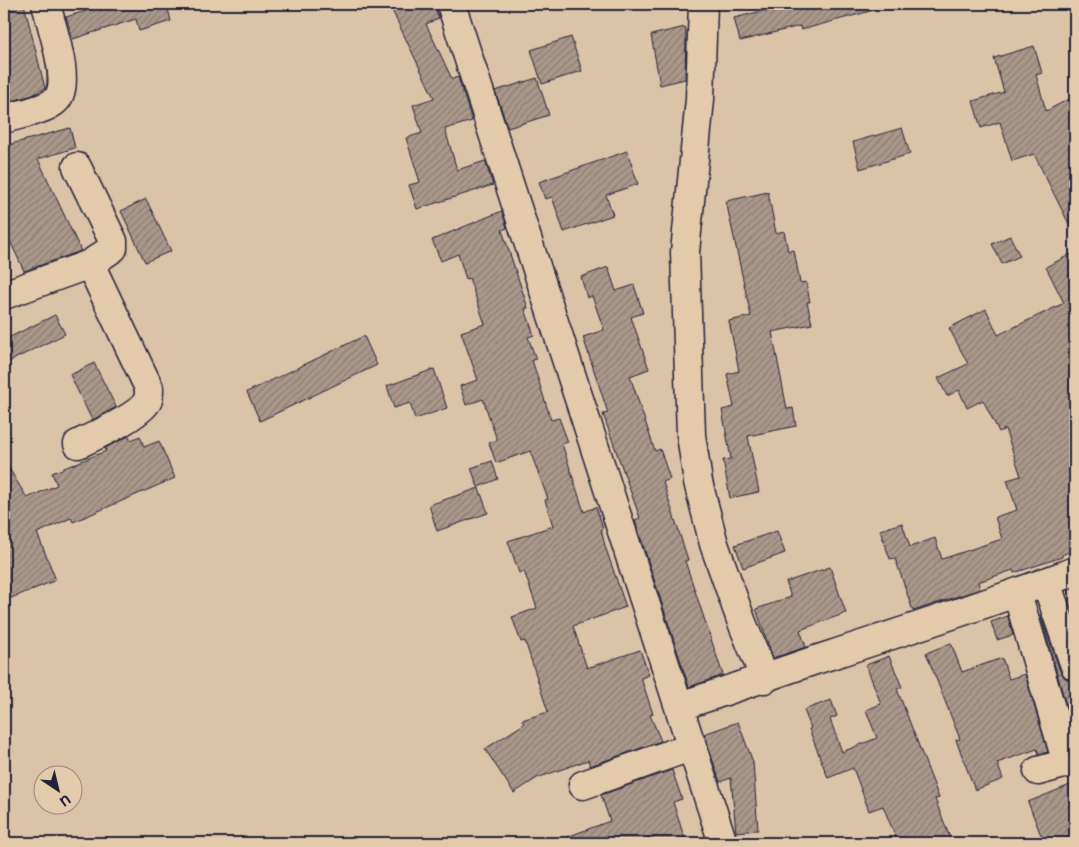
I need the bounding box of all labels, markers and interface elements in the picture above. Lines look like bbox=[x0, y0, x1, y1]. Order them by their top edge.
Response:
north arrow bbox=[32, 764, 82, 814]
text: U bbox=[56, 790, 75, 812]

